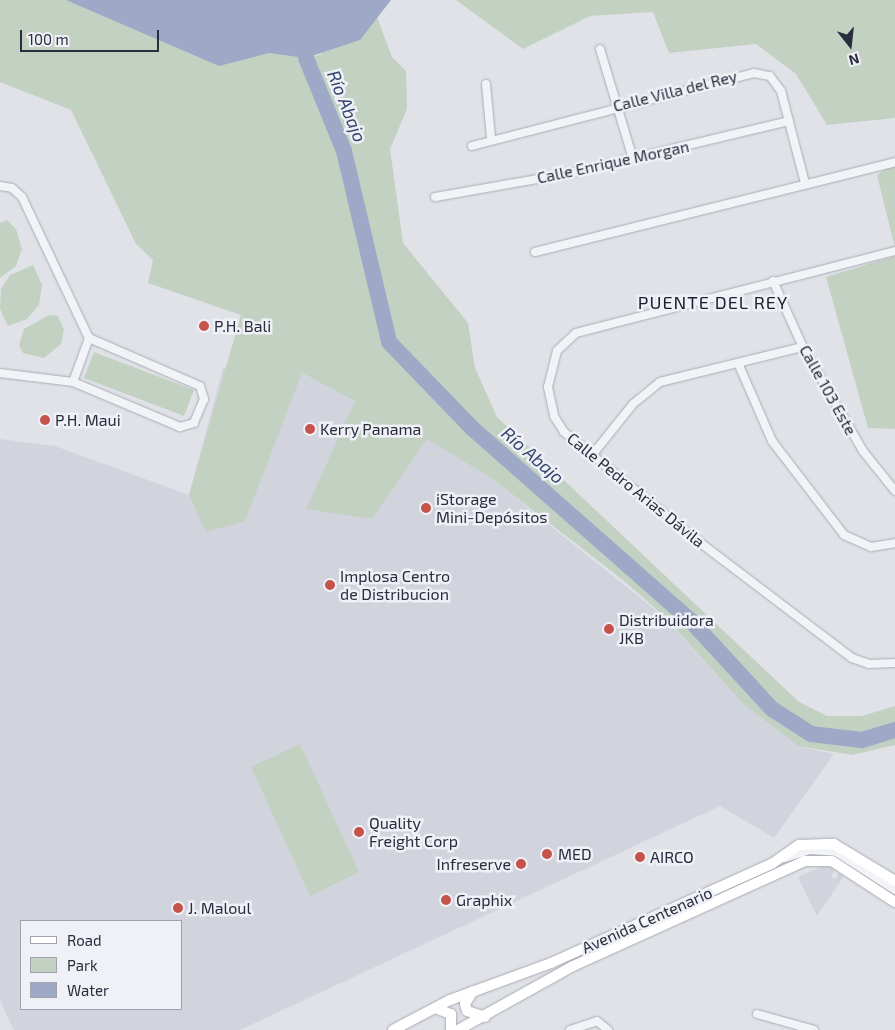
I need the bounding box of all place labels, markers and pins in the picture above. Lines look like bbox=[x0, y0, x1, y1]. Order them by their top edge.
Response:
place label: P.H. Bali bbox=[214, 316, 271, 336]
marker: P.H. Bali bbox=[198, 320, 210, 332]
place label: P.H. Maui bbox=[55, 410, 121, 430]
marker: P.H. Maui bbox=[39, 414, 51, 426]
place label: Kerry Panama bbox=[320, 419, 422, 439]
marker: Kerry Panama bbox=[304, 423, 316, 435]
place label: iStorage Mini-Depósitos bbox=[436, 489, 547, 527]
marker: iStorage Mini-Depósitos bbox=[420, 502, 432, 514]
place label: Implosa Centro de Distribucion bbox=[340, 566, 450, 604]
marker: Implosa Centro de Distribucion bbox=[324, 579, 336, 591]
place label: Distribuidora JKB bbox=[619, 610, 714, 648]
marker: Distribuidora JKB bbox=[603, 623, 615, 635]
place label: Quality Freight Corp bbox=[369, 813, 458, 851]
marker: Quality Freight Corp bbox=[353, 826, 365, 838]
place label: MED bbox=[558, 844, 592, 864]
marker: MED bbox=[540, 847, 554, 861]
place label: AIRCO bbox=[650, 847, 694, 867]
marker: AIRCO bbox=[634, 851, 646, 863]
place label: Infreserve bbox=[437, 854, 511, 874]
marker: Infreserve bbox=[515, 858, 527, 870]
place label: Graphix bbox=[456, 890, 512, 910]
marker: Graphix bbox=[440, 894, 452, 906]
place label: J. Maloul bbox=[188, 898, 251, 918]
marker: J. Maloul bbox=[172, 902, 184, 914]

